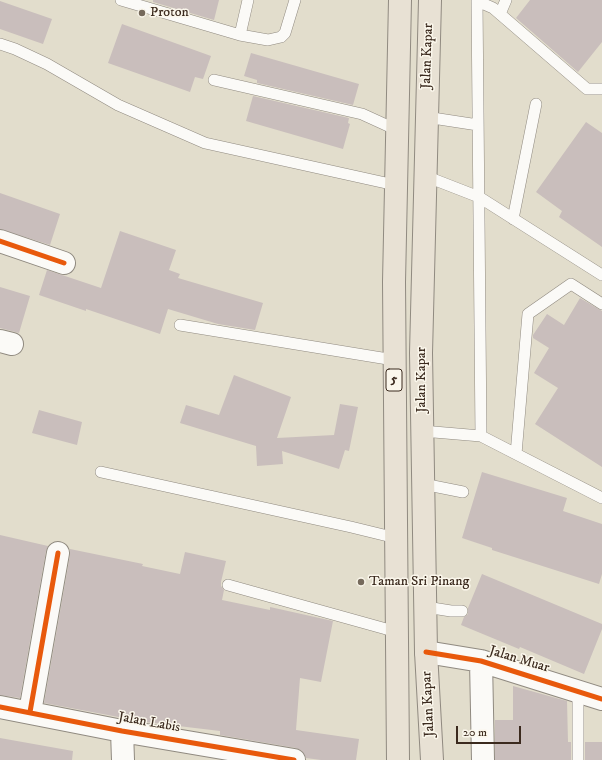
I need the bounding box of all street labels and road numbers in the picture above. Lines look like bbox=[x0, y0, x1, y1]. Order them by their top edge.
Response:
street label: Jalan Kapar bbox=[418, 23, 438, 89]
street label: Jalan Kapar bbox=[414, 347, 430, 413]
road number: 5 bbox=[386, 369, 402, 391]
street label: Jalan Muar bbox=[487, 643, 551, 677]
street label: Jalan Kapar bbox=[419, 671, 439, 737]
street label: Jalan Labis bbox=[117, 709, 181, 737]

